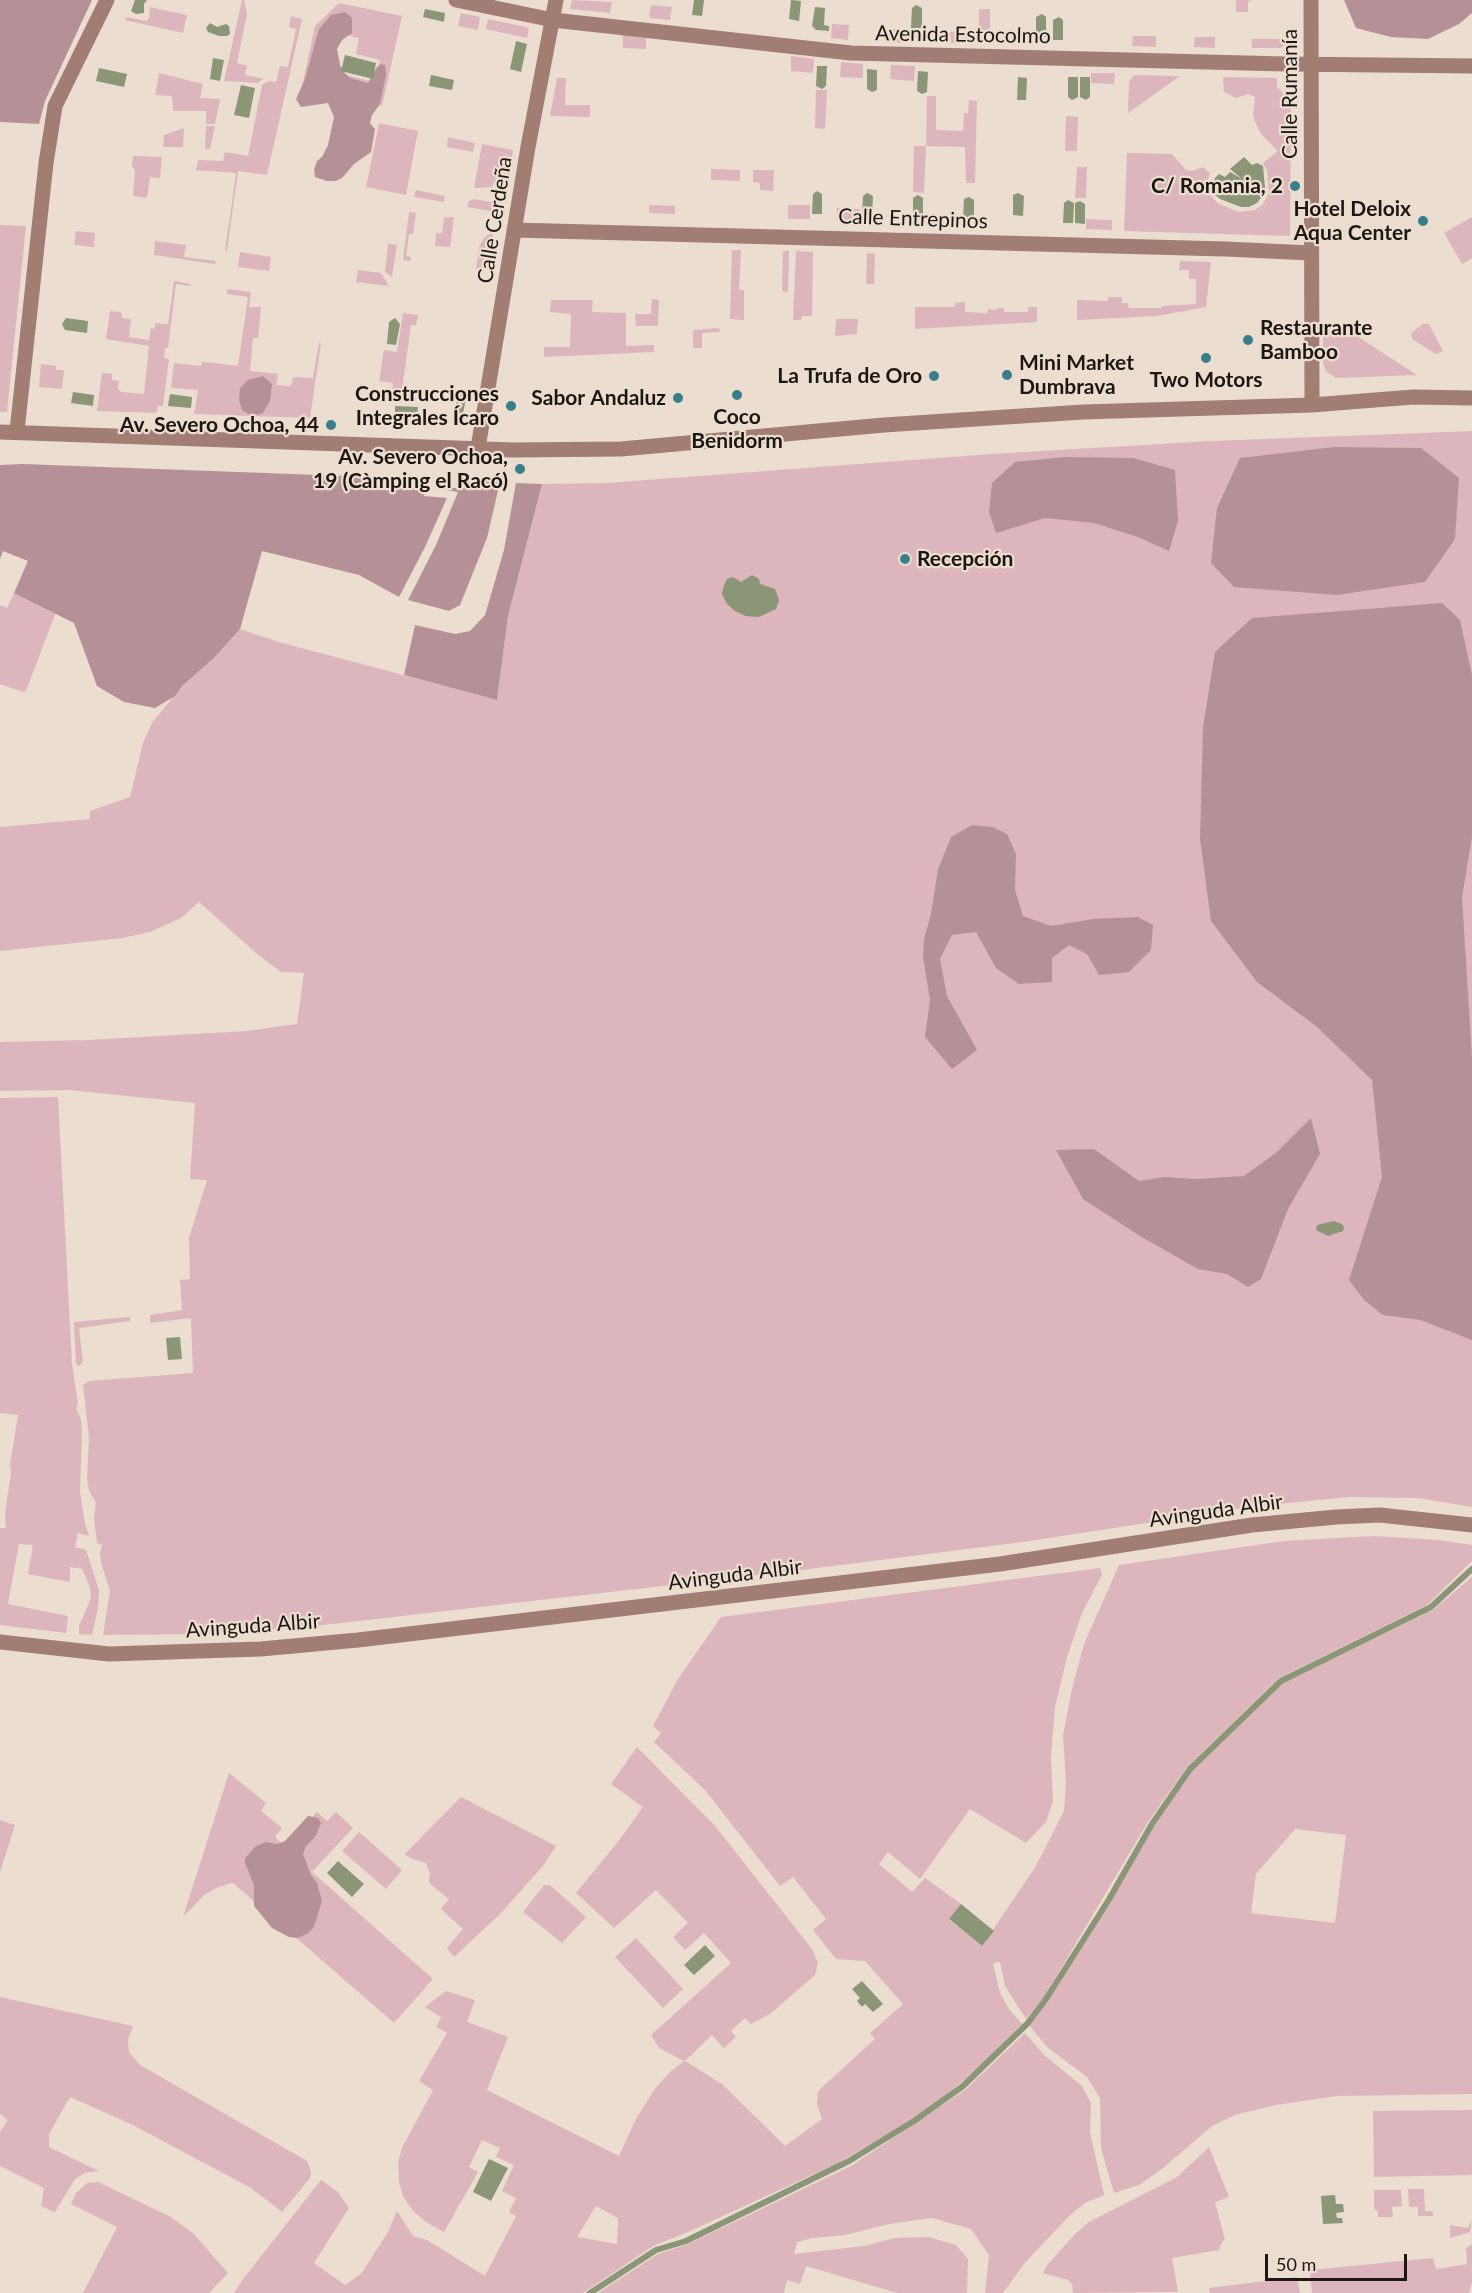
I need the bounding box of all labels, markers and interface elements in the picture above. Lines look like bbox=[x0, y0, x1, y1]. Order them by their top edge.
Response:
street label: Avenida Estocolmo bbox=[875, 21, 1051, 49]
street label: Calle Rumanía bbox=[1277, 29, 1303, 159]
street label: Calle Cerdeña bbox=[473, 155, 517, 285]
place label: C/ Romania, 2 bbox=[1151, 173, 1283, 199]
marker: C/ Romania, 2 bbox=[1288, 179, 1302, 193]
place label: Hotel Deloix Aqua Center bbox=[1293, 196, 1411, 246]
street label: Calle Entrepinos bbox=[838, 204, 988, 234]
marker: Hotel Deloix Aqua Center bbox=[1416, 214, 1430, 228]
place label: Restaurante Bamboo bbox=[1260, 315, 1373, 365]
marker: Restaurante Bamboo bbox=[1241, 333, 1255, 347]
place label: Mini Market Dumbrava bbox=[1019, 350, 1134, 400]
marker: Two Motors bbox=[1199, 351, 1213, 365]
place label: La Trufa de Oro bbox=[777, 363, 922, 389]
place label: Two Motors bbox=[1150, 367, 1262, 393]
marker: Mini Market Dumbrava bbox=[1000, 368, 1014, 382]
marker: La Trufa de Oro bbox=[927, 369, 941, 383]
place label: Construcciones Integrales Ícaro bbox=[355, 381, 499, 431]
place label: Sabor Andaluz bbox=[531, 385, 666, 411]
marker: Coco Benidorm bbox=[730, 388, 744, 402]
marker: Sabor Andaluz bbox=[671, 391, 685, 405]
marker: Construcciones Integrales Ícaro bbox=[504, 399, 518, 413]
place label: Coco Benidorm bbox=[691, 404, 783, 454]
place label: Av. Severo Ochoa, 44 bbox=[120, 412, 319, 438]
marker: Av. Severo Ochoa, 44 bbox=[324, 418, 338, 432]
place label: Av. Severo Ochoa, 19 (Càmping el Racó) bbox=[313, 444, 508, 494]
marker: Av. Severo Ochoa, 19 (Càmping el Racó) bbox=[513, 462, 527, 476]
place label: Recepción bbox=[917, 546, 1013, 572]
marker: Recepción bbox=[898, 552, 912, 566]
street label: Avinguda Albir bbox=[1148, 1489, 1284, 1533]
street label: Avinguda Albir bbox=[667, 1554, 803, 1596]
street label: Avinguda Albir bbox=[185, 1609, 321, 1643]
scale bar bbox=[1268, 2242, 1410, 2280]
text: 50 m bbox=[1276, 2253, 1316, 2275]

